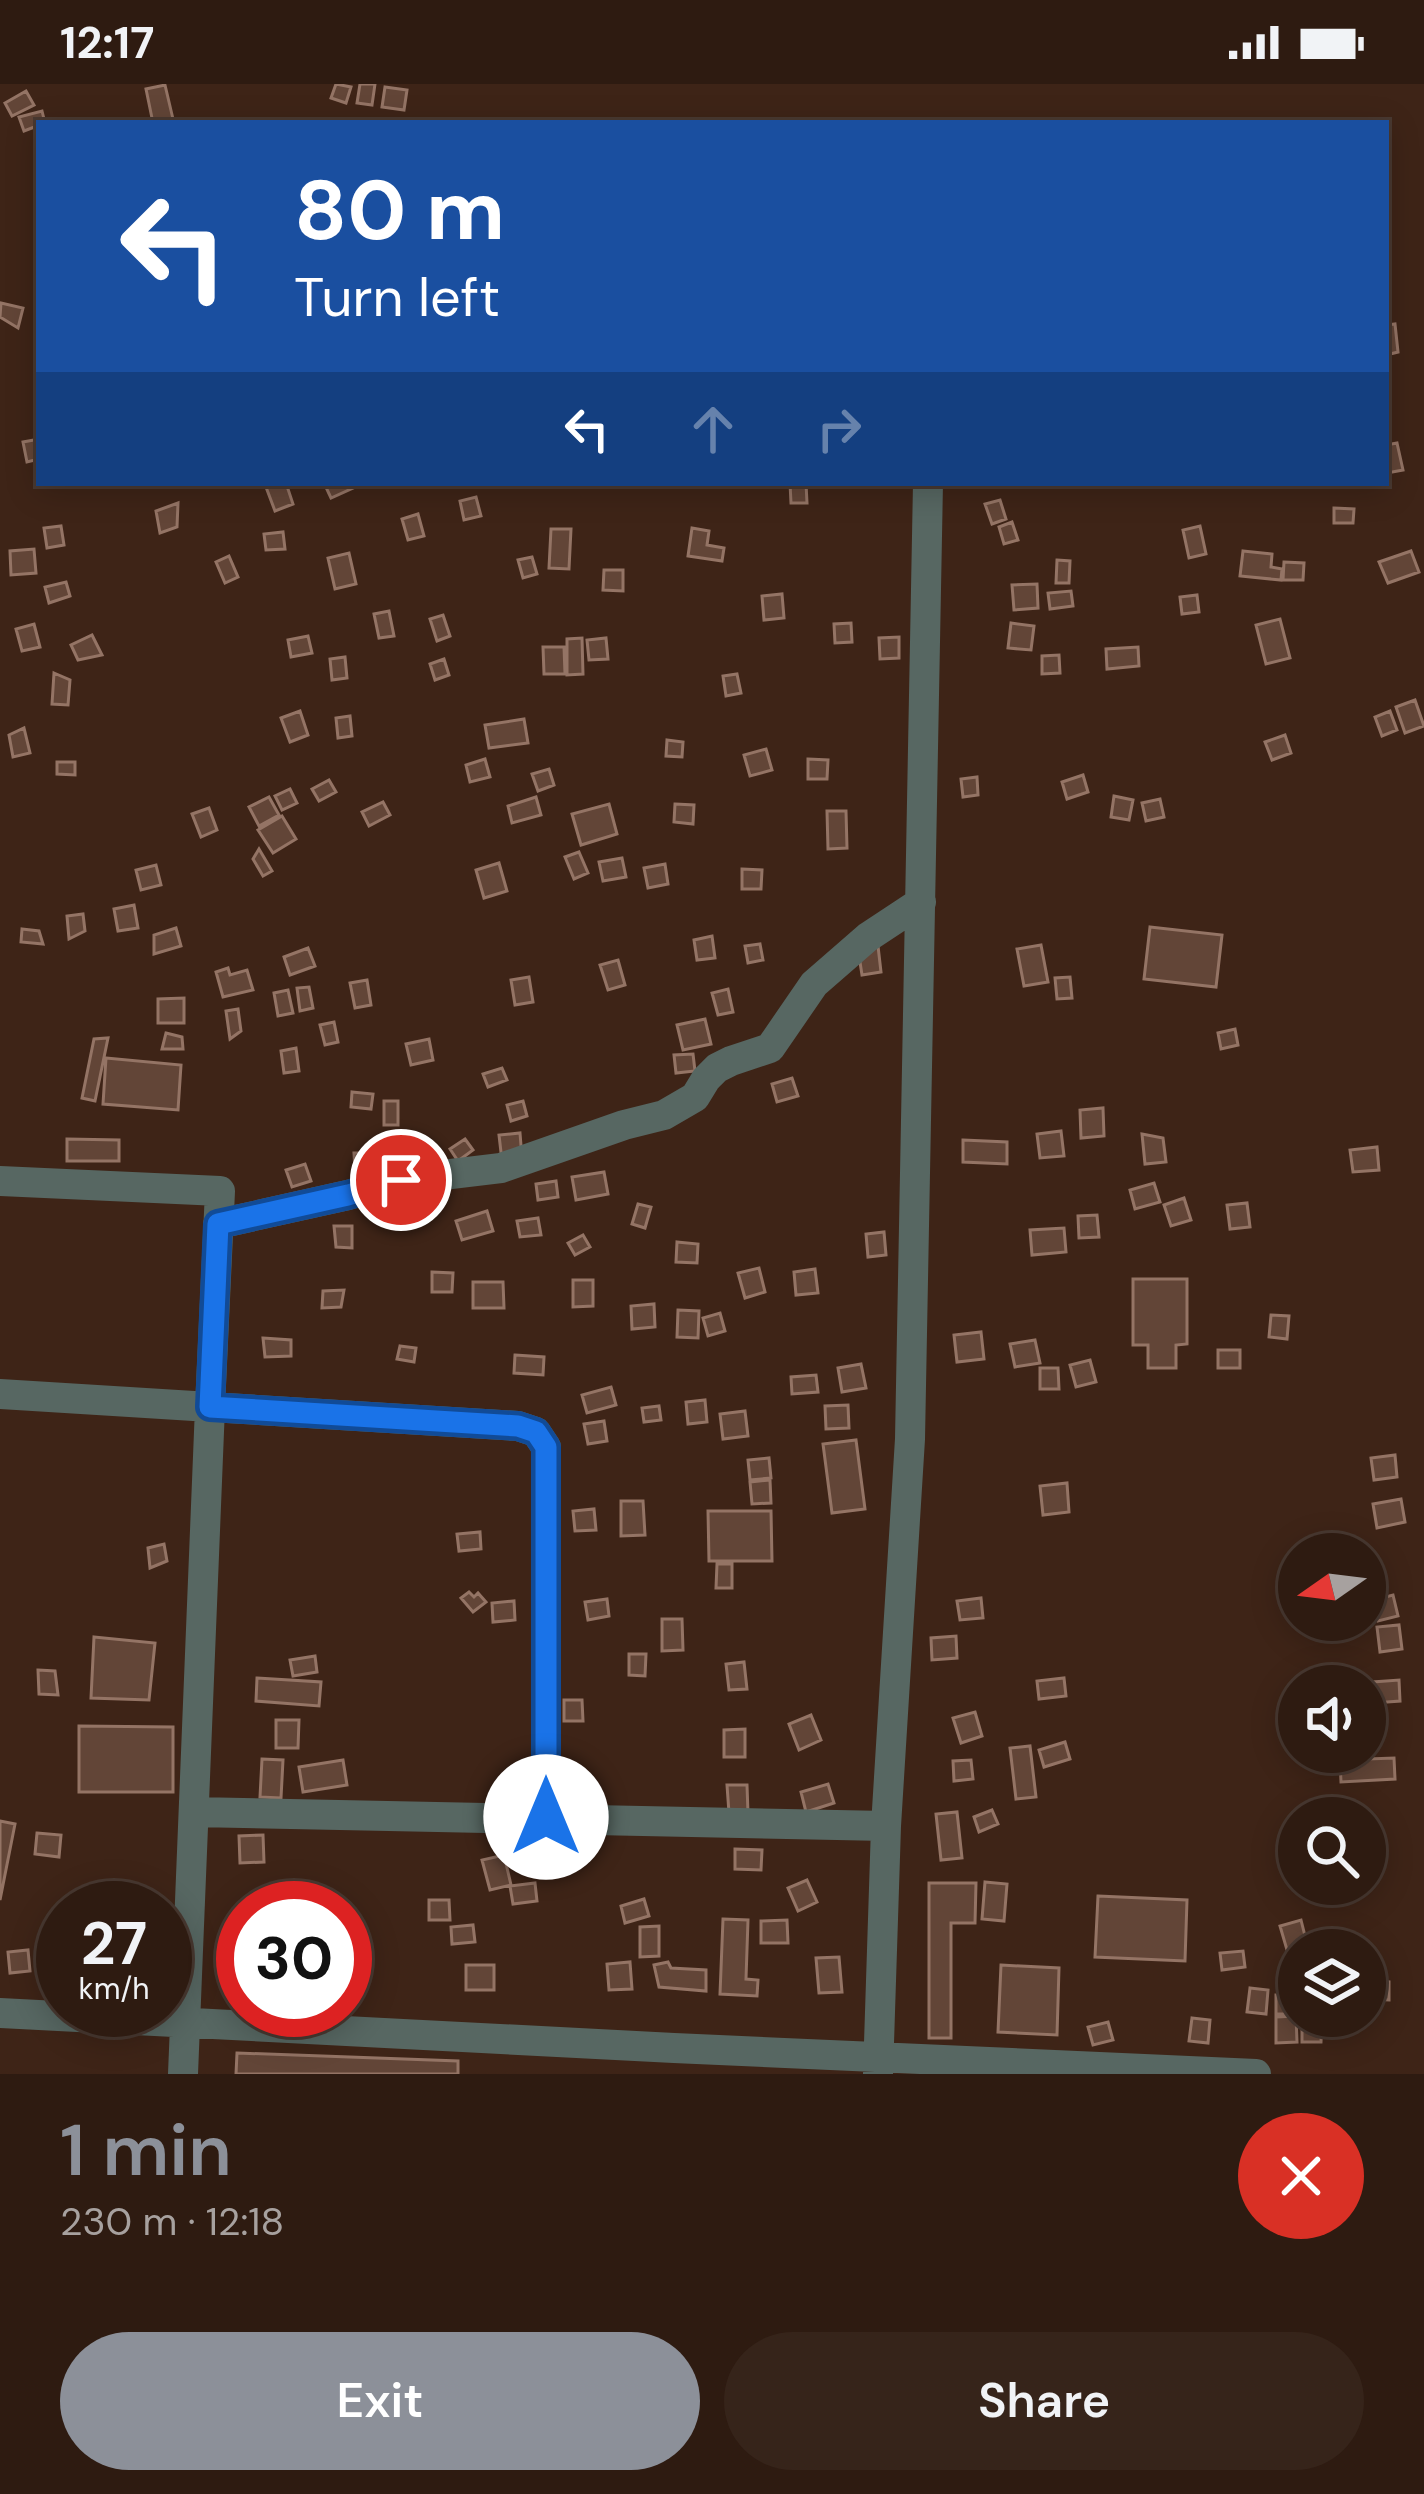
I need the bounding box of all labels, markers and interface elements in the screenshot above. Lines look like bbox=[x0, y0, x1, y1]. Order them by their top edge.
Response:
text: 12:17 bbox=[60, 13, 154, 72]
text: 80 m bbox=[294, 156, 505, 265]
icon: left bbox=[96, 168, 252, 324]
text: Turn left bbox=[294, 262, 500, 333]
icon: left bbox=[554, 396, 620, 462]
icon: ahead bbox=[680, 396, 746, 462]
icon: right bbox=[806, 396, 872, 462]
pin bbox=[350, 1129, 452, 1231]
icon: arrive bbox=[368, 1147, 434, 1213]
north arrow bbox=[1278, 1533, 1386, 1641]
map controls bbox=[1278, 1533, 1386, 2037]
button: sound bbox=[1278, 1665, 1386, 1773]
position arrow bbox=[483, 1754, 609, 1880]
button: search bbox=[1278, 1797, 1386, 1905]
speed limit sign: 30 bbox=[216, 1881, 372, 2037]
text: 27 bbox=[81, 1904, 147, 1983]
button: layers bbox=[1278, 1929, 1386, 2037]
text: km/h bbox=[79, 1969, 149, 2008]
text: 1 min bbox=[60, 2104, 232, 2197]
button: close bbox=[1238, 2113, 1364, 2239]
text: 230 m · 12:18 bbox=[60, 2196, 284, 2247]
button: Exit bbox=[60, 2332, 700, 2470]
button: Share bbox=[724, 2332, 1364, 2470]

